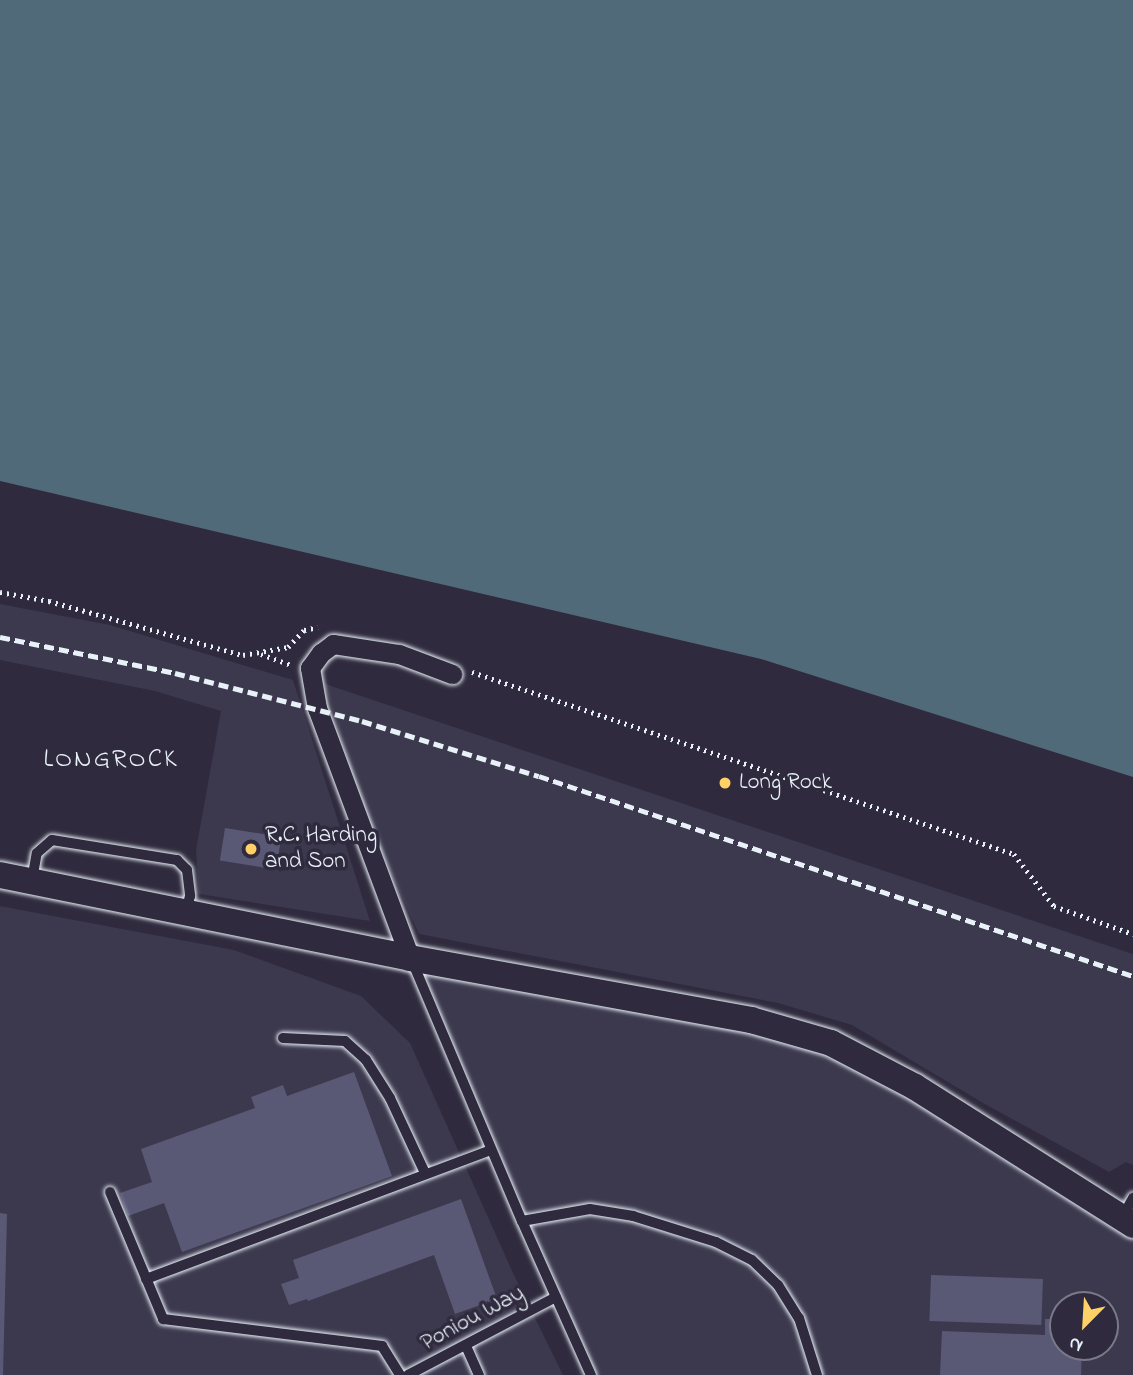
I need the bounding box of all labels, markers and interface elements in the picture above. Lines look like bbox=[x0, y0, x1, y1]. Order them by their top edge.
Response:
district label: LONGROCK bbox=[44, 745, 178, 777]
place label: Long Rock bbox=[739, 769, 832, 797]
marker: Long Rock bbox=[717, 775, 733, 791]
place label: R.C. Harding and Son bbox=[265, 822, 377, 876]
marker: R.C. Harding and Son bbox=[243, 841, 259, 857]
street label: Poniou Way bbox=[417, 1280, 529, 1358]
north arrow bbox=[1049, 1291, 1119, 1361]
text: N bbox=[1065, 1329, 1087, 1359]

